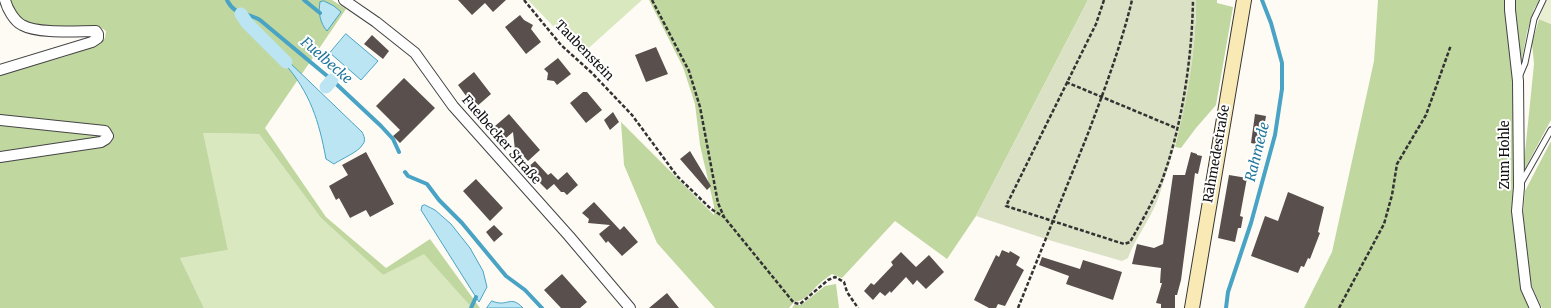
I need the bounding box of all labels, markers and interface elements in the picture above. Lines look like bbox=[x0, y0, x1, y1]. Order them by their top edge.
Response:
street label: Taubenstein bbox=[551, 18, 617, 84]
water label: Fuelbecke bbox=[297, 34, 355, 88]
street label: Fuelbecker Straße bbox=[458, 92, 544, 188]
street label: Rahmedestraße bbox=[1201, 104, 1233, 204]
street label: Zum Hohle bbox=[1497, 120, 1513, 190]
water label: Rahmede bbox=[1243, 121, 1273, 183]

